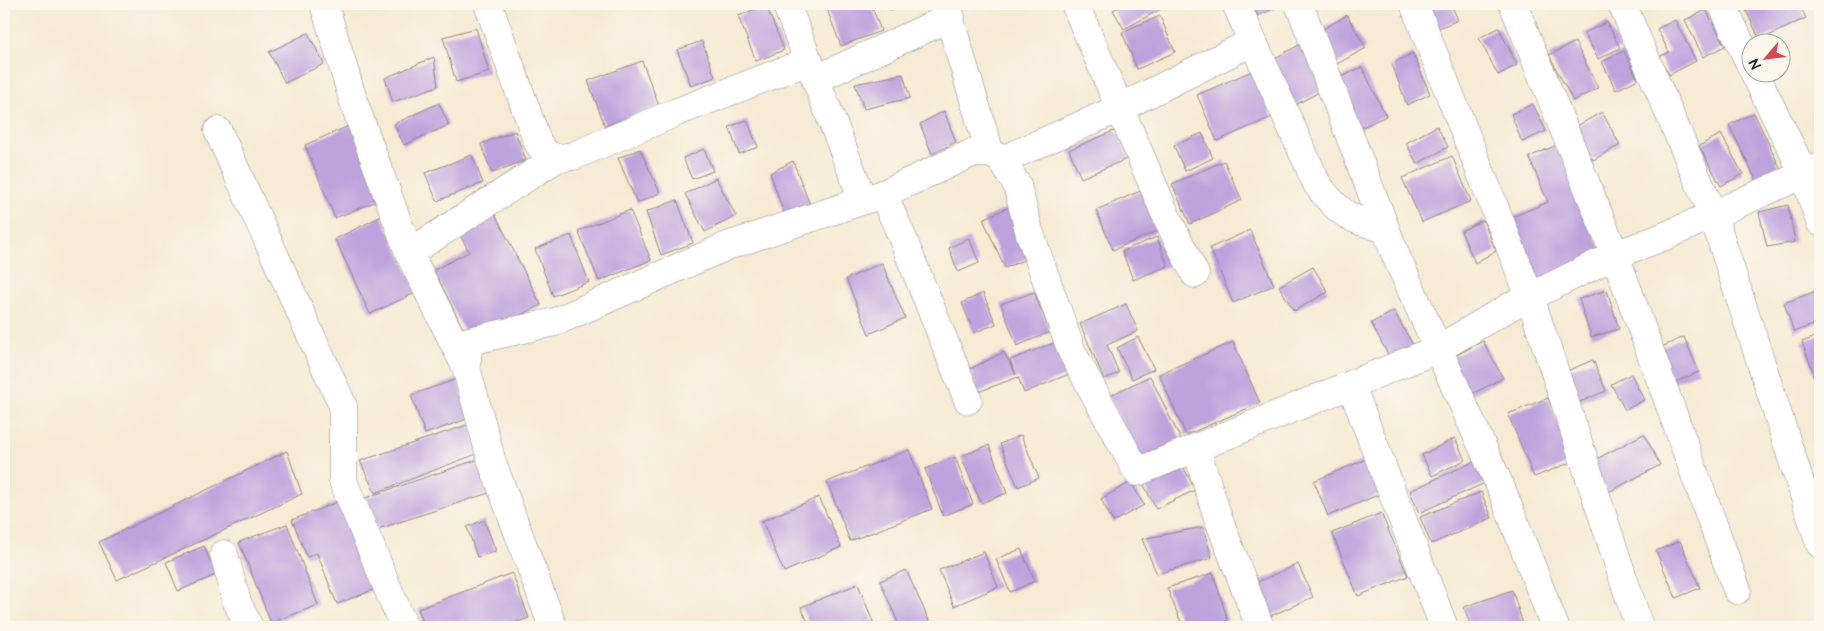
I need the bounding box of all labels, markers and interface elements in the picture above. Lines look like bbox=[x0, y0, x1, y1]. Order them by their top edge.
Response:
north arrow bbox=[1742, 32, 1792, 82]
text: N bbox=[1744, 55, 1766, 72]

